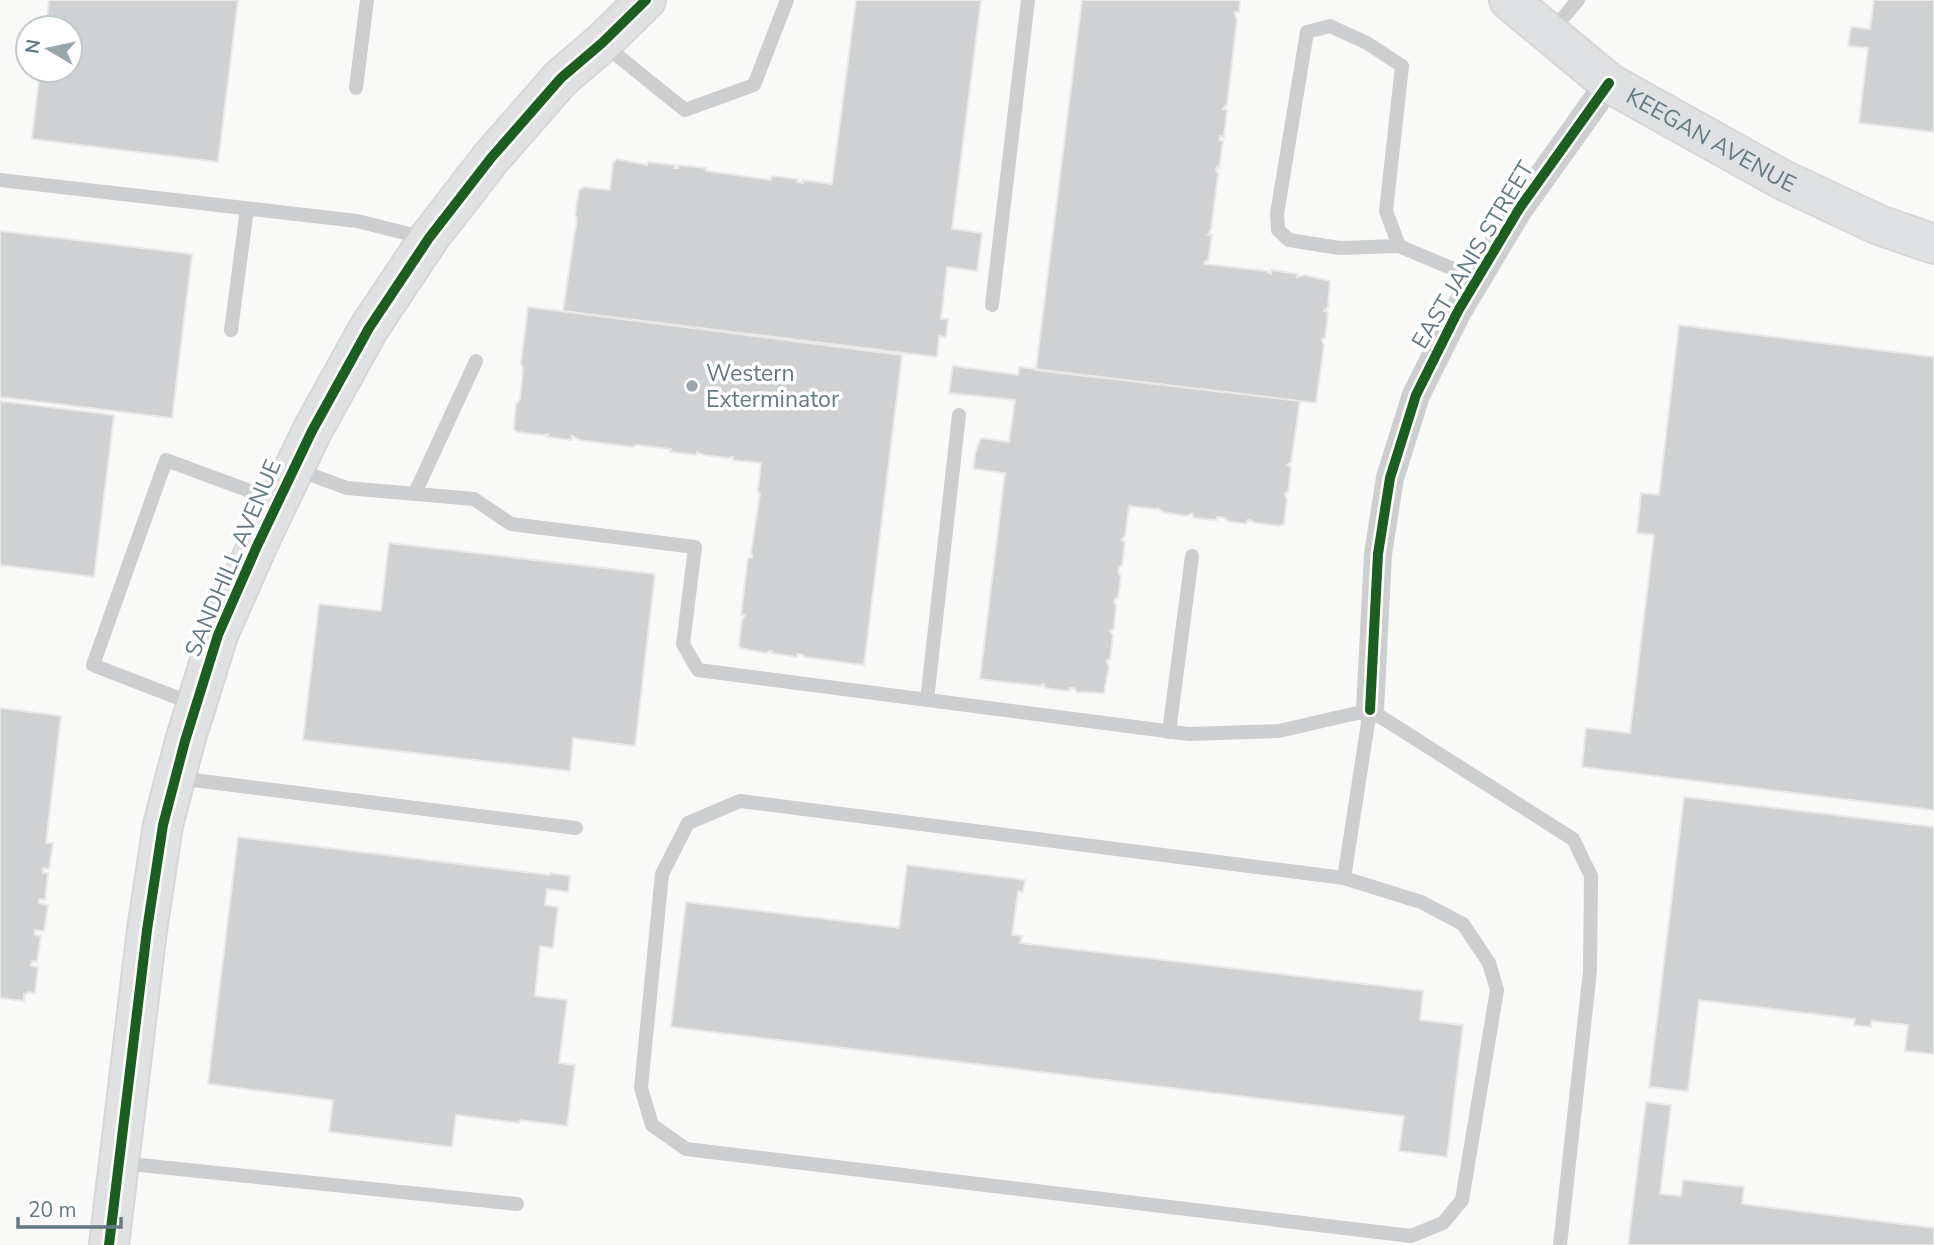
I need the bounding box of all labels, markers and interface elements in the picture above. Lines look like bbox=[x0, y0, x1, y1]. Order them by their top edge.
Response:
north arrow bbox=[14, 14, 84, 84]
text: N bbox=[19, 37, 47, 56]
street label: KEEGAN AVENUE bbox=[1621, 80, 1801, 199]
street label: EAST JANIS STREET bbox=[1405, 155, 1541, 355]
place label: Western Exterminator bbox=[706, 358, 840, 415]
marker: Western Exterminator bbox=[684, 378, 700, 394]
street label: SANDHILL AVENUE bbox=[177, 455, 289, 661]
scale bar bbox=[18, 1186, 121, 1230]
text: 20 m bbox=[28, 1196, 77, 1224]

